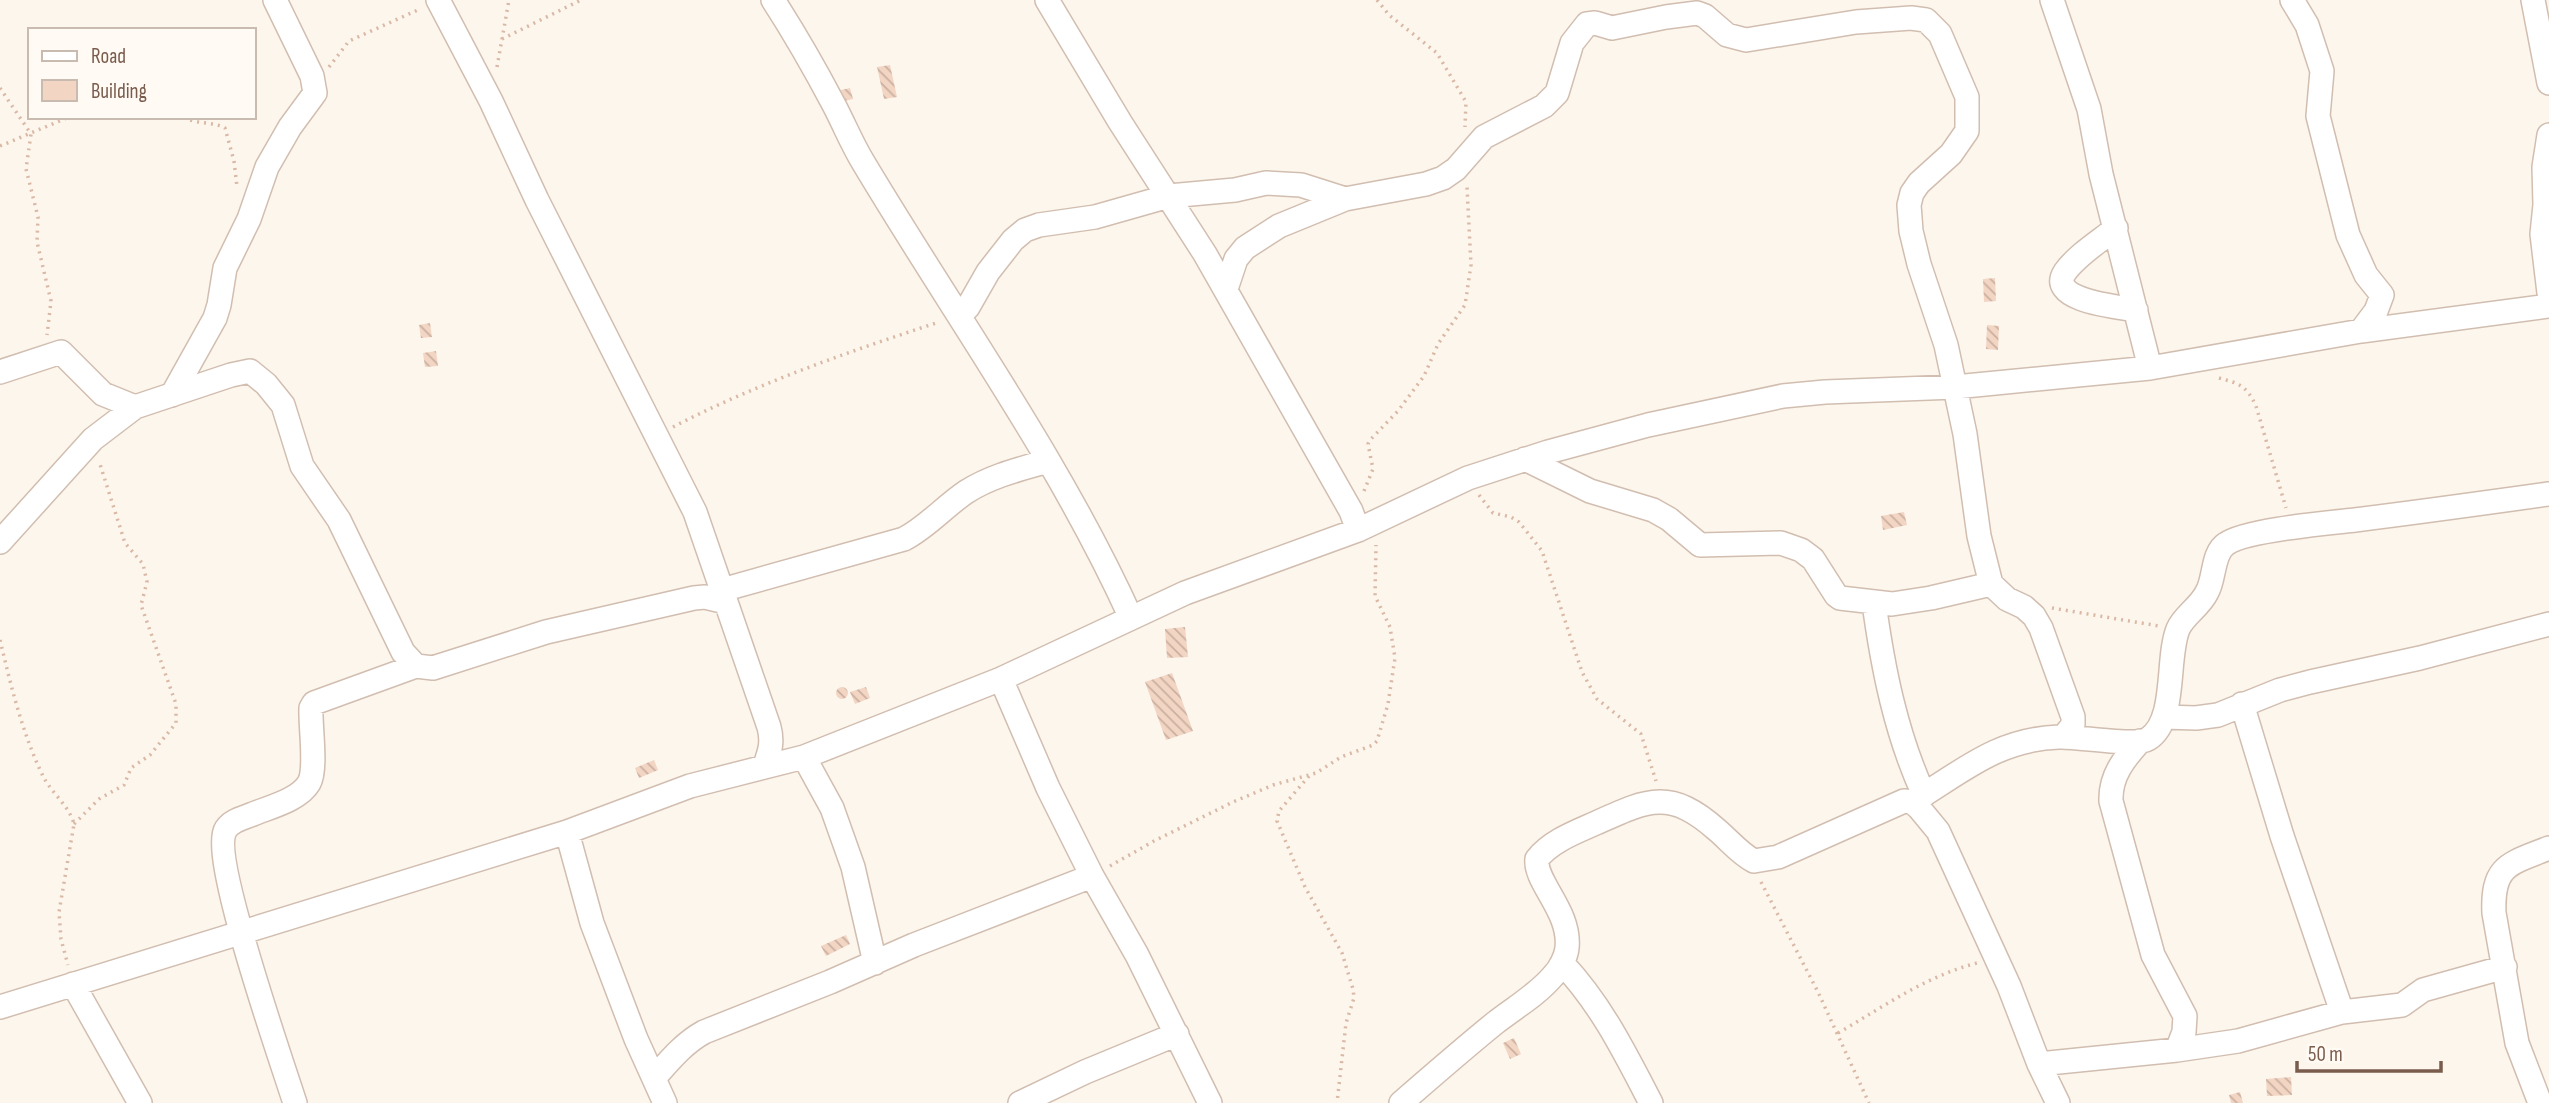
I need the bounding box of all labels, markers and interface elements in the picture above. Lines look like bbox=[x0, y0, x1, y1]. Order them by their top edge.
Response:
legend bbox=[28, 28, 256, 119]
text: Road bbox=[91, 44, 126, 69]
text: Building bbox=[91, 79, 147, 104]
scale bar bbox=[2297, 1030, 2440, 1074]
text: 50 m bbox=[2308, 1042, 2343, 1067]

